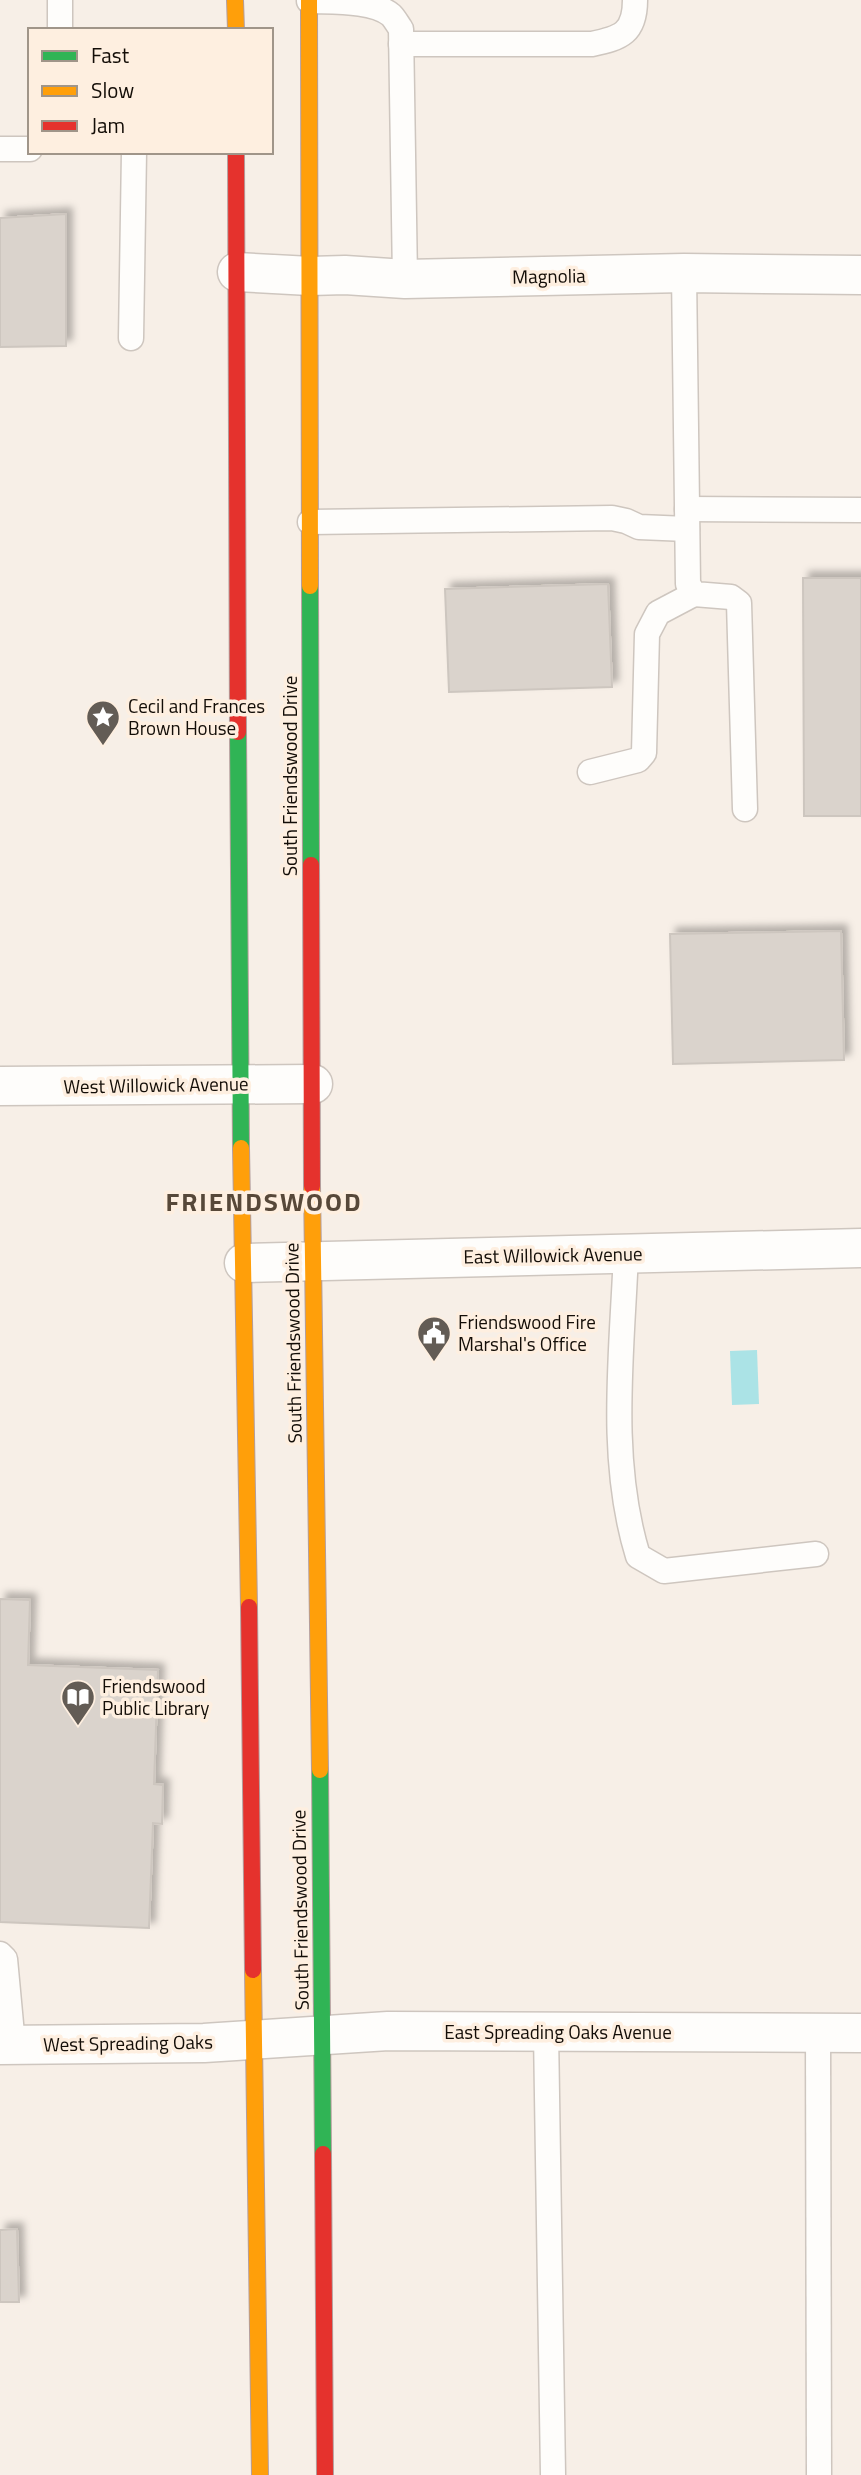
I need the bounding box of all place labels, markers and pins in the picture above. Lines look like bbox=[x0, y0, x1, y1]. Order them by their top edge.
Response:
place label: Cecil and Frances Brown House bbox=[128, 691, 265, 742]
place icon: Cecil and Frances Brown House bbox=[84, 698, 122, 747]
place label: Friendswood Fire Marshal's Office bbox=[458, 1307, 596, 1358]
public building icon: Friendswood Fire Marshal's Office bbox=[415, 1314, 453, 1363]
place label: Friendswood Public Library bbox=[102, 1671, 209, 1722]
library icon: Friendswood Public Library bbox=[59, 1678, 97, 1727]

